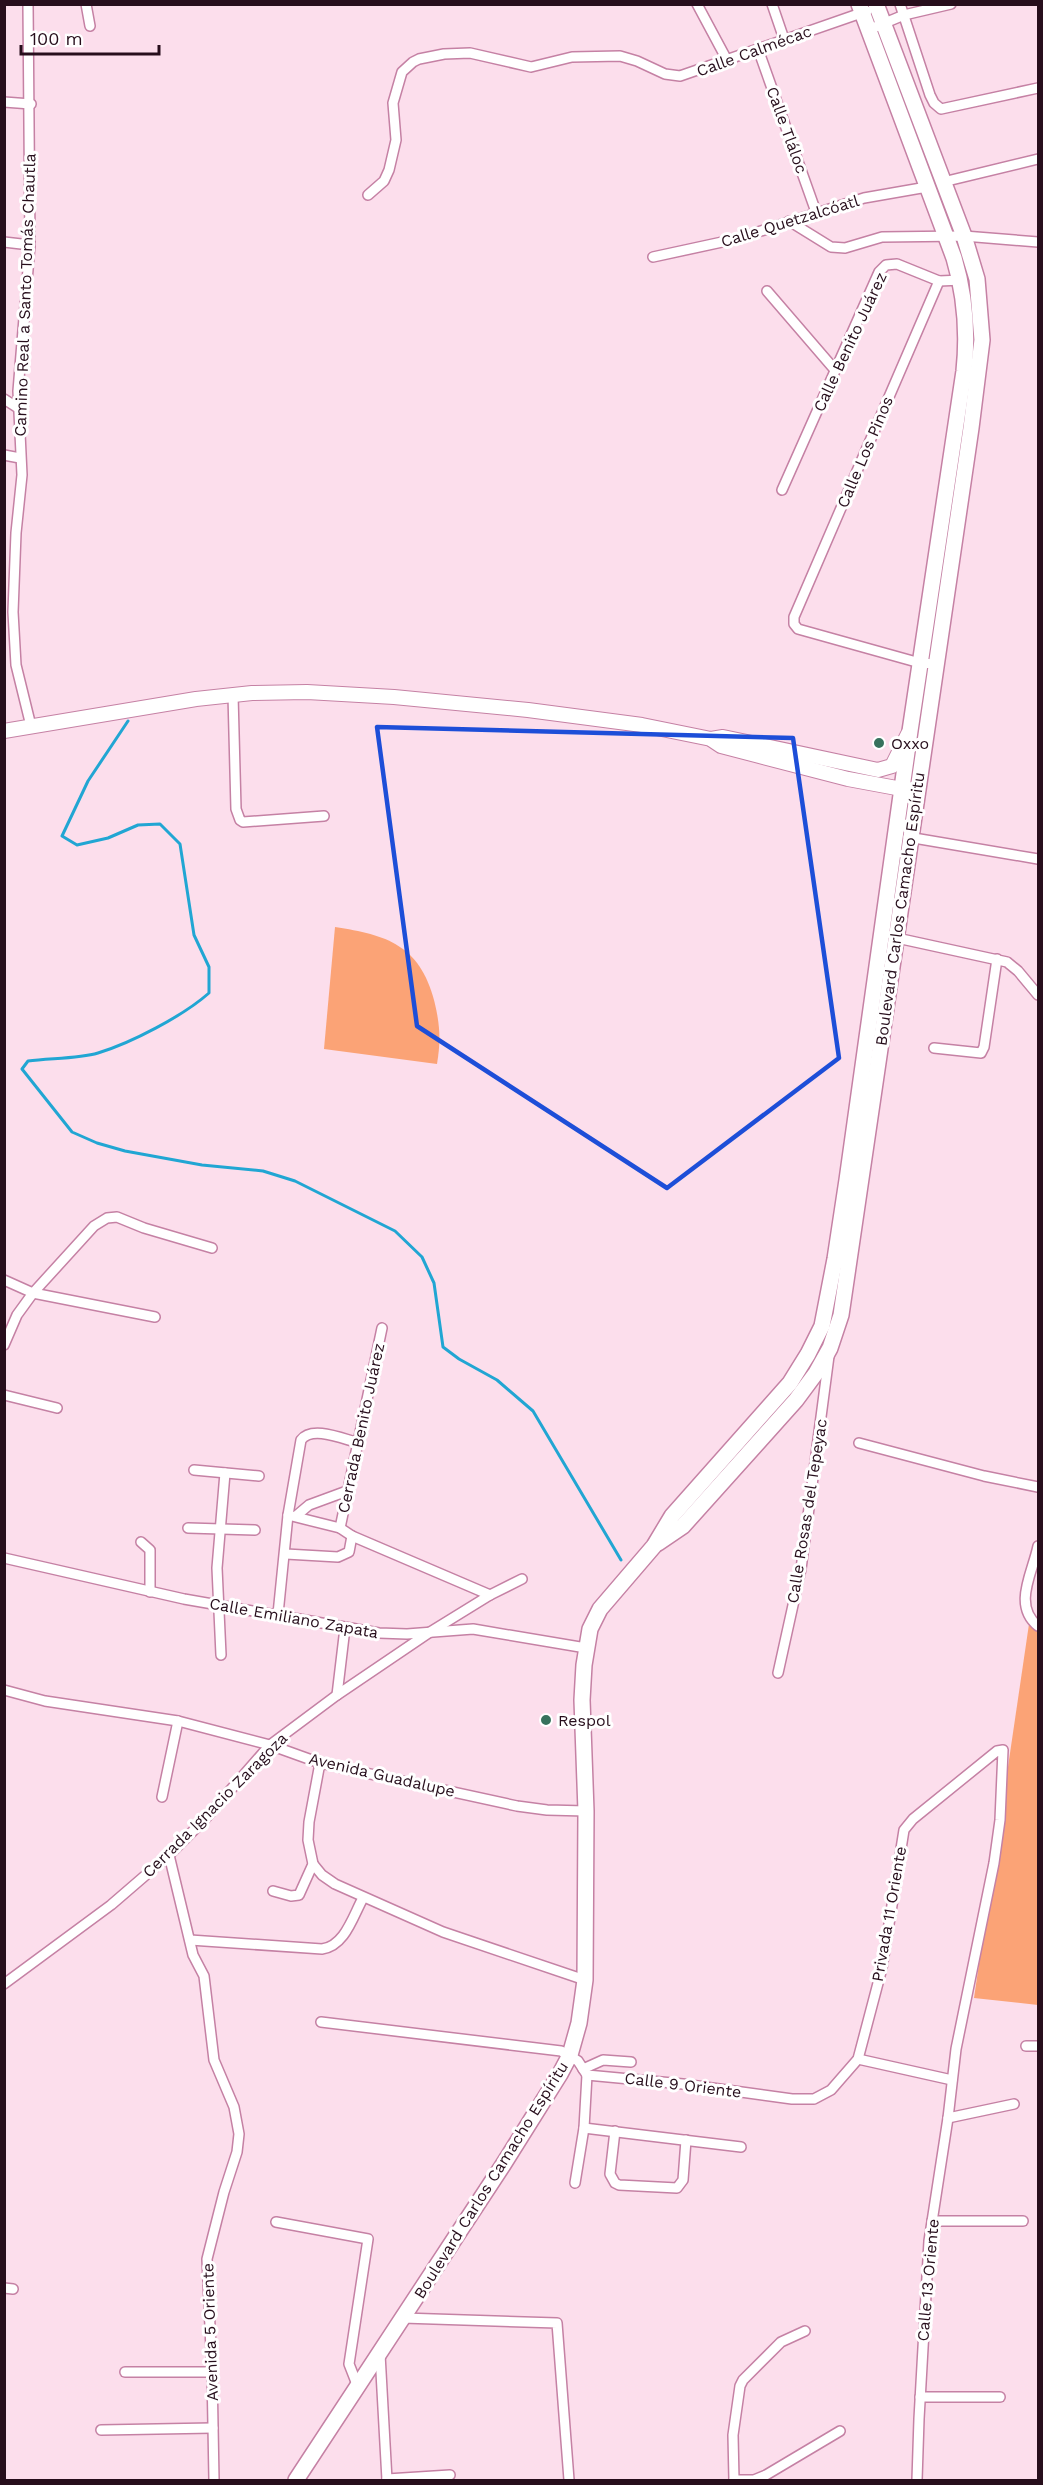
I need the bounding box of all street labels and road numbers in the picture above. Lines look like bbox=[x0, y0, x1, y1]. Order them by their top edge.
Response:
street label: Calle Calmécac bbox=[694, 21, 814, 81]
street label: Calle Tláloc bbox=[763, 84, 811, 176]
street label: Camino Real a Santo Tomás Chautla bbox=[11, 153, 39, 437]
street label: Calle Quetzalcóatl bbox=[719, 191, 861, 251]
street label: Calle Benito Juárez bbox=[809, 269, 891, 415]
street label: Calle Los Pinos bbox=[833, 393, 897, 511]
street label: Boulevard Carlos Camacho Espíritu bbox=[871, 771, 929, 1047]
street label: Cerrada Benito Juárez bbox=[334, 1341, 388, 1515]
street label: Calle Rosas del Tepeyac bbox=[783, 1417, 831, 1605]
street label: Calle Emiliano Zapata bbox=[208, 1594, 380, 1642]
street label: Cerrada Ignacio Zaragoza bbox=[139, 1729, 291, 1881]
street label: Avenida Guadalupe bbox=[307, 1749, 457, 1801]
street label: Privada 11 Oriente bbox=[868, 1845, 910, 1983]
street label: Boulevard Carlos Camacho Espíritu bbox=[410, 2058, 572, 2302]
street label: Calle 9 Oriente bbox=[624, 2068, 742, 2102]
street label: Calle 13 Oriente bbox=[913, 2218, 943, 2342]
street label: Avenida 5 Oriente bbox=[198, 2263, 222, 2401]

